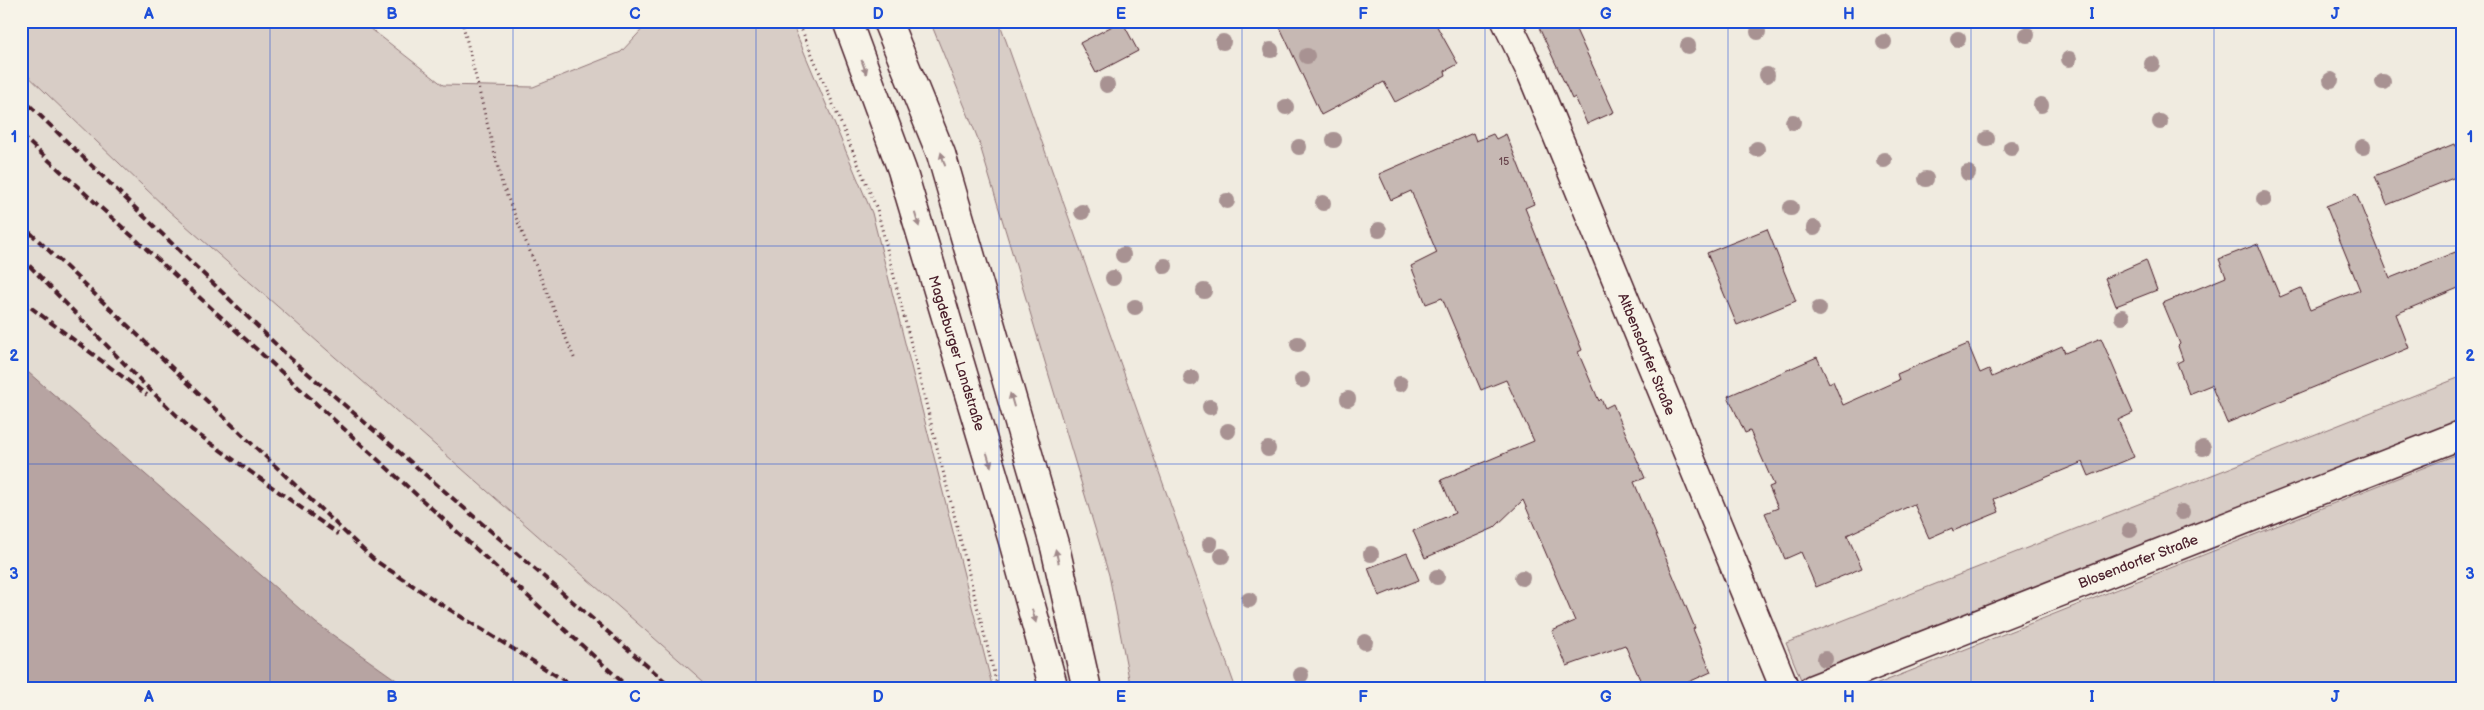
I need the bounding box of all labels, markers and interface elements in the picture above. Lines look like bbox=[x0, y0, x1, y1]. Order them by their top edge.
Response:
text: A bbox=[143, 5, 154, 24]
text: B bbox=[386, 5, 398, 24]
text: C bbox=[629, 5, 641, 24]
text: D bbox=[872, 5, 884, 24]
text: E bbox=[1116, 5, 1126, 24]
text: F bbox=[1358, 5, 1368, 24]
text: G bbox=[1600, 5, 1612, 24]
text: H bbox=[1843, 5, 1855, 24]
text: I bbox=[2089, 5, 2095, 24]
text: J bbox=[2331, 5, 2340, 24]
one-way arrow bbox=[860, 60, 868, 75]
text: 1 bbox=[11, 128, 17, 147]
text: 1 bbox=[2467, 128, 2473, 147]
one-way arrow bbox=[938, 152, 946, 167]
house number: 15 bbox=[1499, 155, 1509, 168]
one-way arrow bbox=[914, 213, 922, 228]
street label: Magdeburger Landstraße bbox=[925, 273, 988, 433]
street label: Altbensdorfer Straße bbox=[1614, 291, 1679, 418]
text: 2 bbox=[9, 347, 19, 366]
text: 2 bbox=[2465, 347, 2475, 366]
one-way arrow bbox=[1008, 392, 1016, 407]
one-way arrow bbox=[985, 452, 993, 467]
street label: Blosendorfer Straße bbox=[2076, 531, 2200, 592]
one-way arrow bbox=[1053, 548, 1061, 563]
text: 3 bbox=[9, 565, 19, 584]
text: 3 bbox=[2465, 565, 2475, 584]
one-way arrow bbox=[1030, 608, 1038, 623]
text: A bbox=[143, 688, 154, 707]
text: B bbox=[386, 688, 398, 707]
text: C bbox=[629, 688, 641, 707]
text: D bbox=[872, 688, 884, 707]
text: E bbox=[1116, 688, 1126, 707]
text: F bbox=[1358, 688, 1368, 707]
text: G bbox=[1600, 688, 1612, 707]
text: H bbox=[1843, 688, 1855, 707]
text: I bbox=[2089, 688, 2095, 707]
text: J bbox=[2331, 688, 2340, 707]

